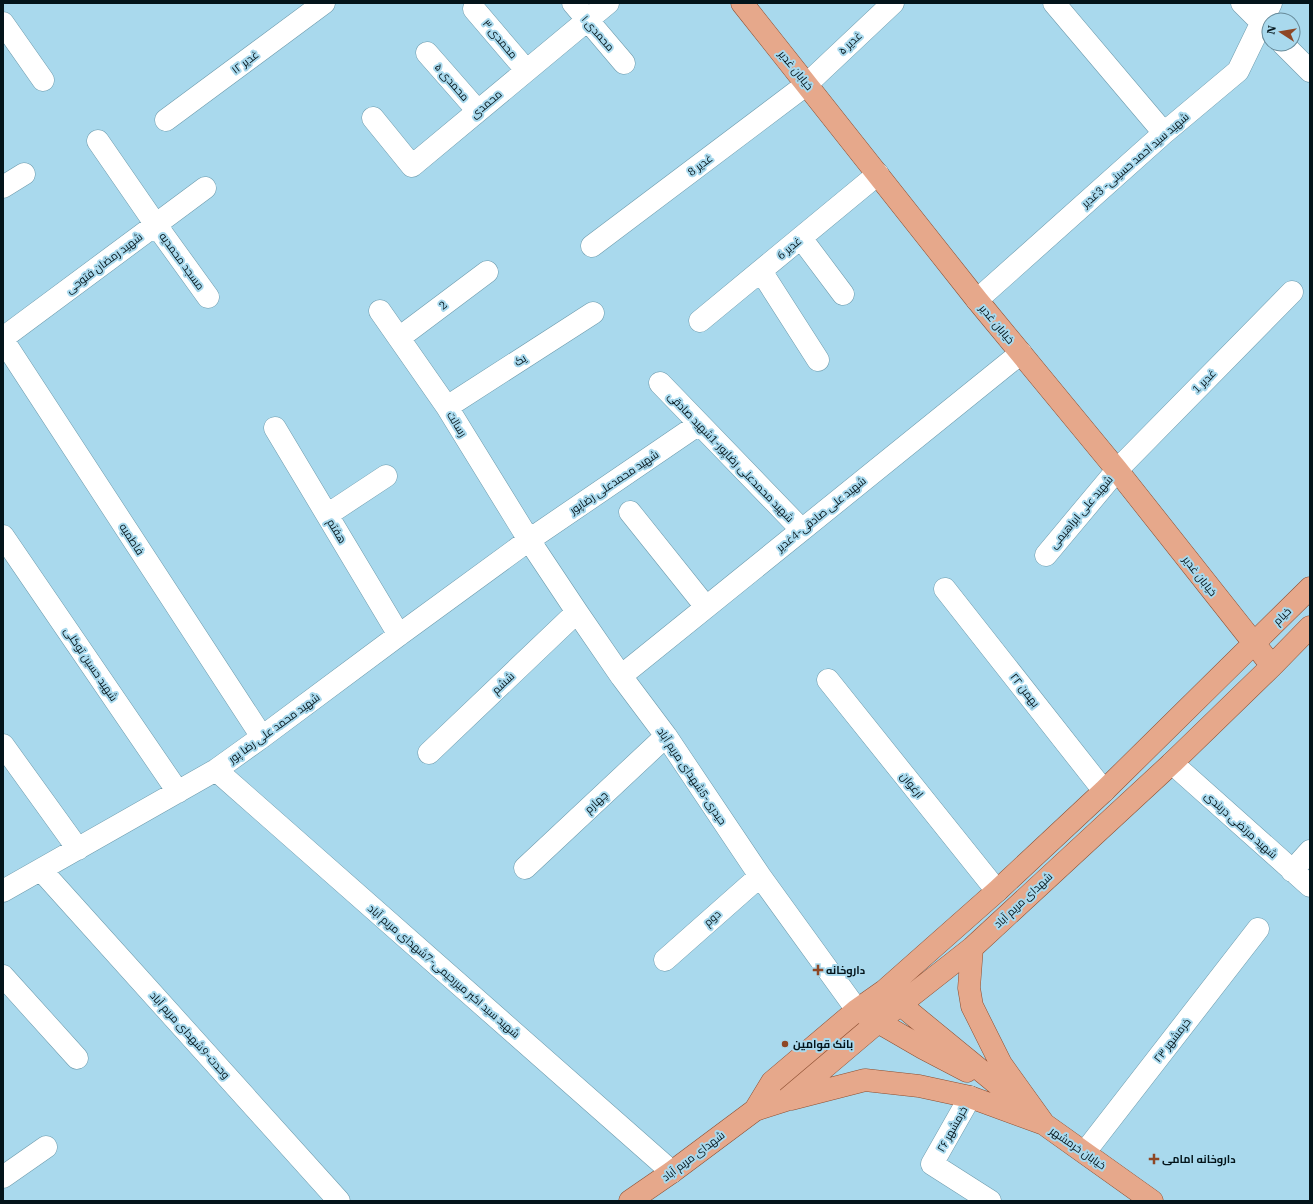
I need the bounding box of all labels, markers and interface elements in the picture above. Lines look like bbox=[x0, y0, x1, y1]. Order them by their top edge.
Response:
street label: محمدی ۱ bbox=[579, 12, 617, 54]
north arrow bbox=[1261, 12, 1301, 52]
street label: محمدی ۳ bbox=[480, 17, 520, 61]
text: N bbox=[1263, 24, 1279, 36]
street label: غدیر ۵ bbox=[835, 29, 865, 57]
street label: خیابان غدیر bbox=[775, 46, 816, 93]
street label: غدیر ۱۲ bbox=[229, 47, 261, 77]
street label: محمدی ۵ bbox=[432, 60, 472, 104]
street label: محمدی bbox=[467, 87, 505, 121]
street label: شهید سید احمد حسینی- 3غدیر bbox=[1078, 110, 1192, 211]
street label: غدیر 8 bbox=[685, 151, 715, 179]
street label: مسجد محمدیه bbox=[156, 229, 208, 293]
street label: شهید رمضان فتوحی bbox=[63, 230, 145, 296]
street label: غدیر 6 bbox=[774, 234, 804, 262]
street label: 2 bbox=[436, 297, 450, 313]
street label: خیابان غدیر bbox=[976, 301, 1018, 347]
street label: یک bbox=[511, 351, 529, 369]
street label: غدیر 1 bbox=[1189, 366, 1219, 396]
street label: شهید محمدعلی رضاپور-1شهید صادقی bbox=[665, 389, 797, 525]
street label: رسالت bbox=[444, 409, 470, 439]
street label: شهید محمدعلی رضاپور bbox=[566, 447, 661, 518]
street label: شهید علی ابراهیمی bbox=[1046, 472, 1116, 552]
street label: شهید علی صادقی-4غدیر bbox=[772, 473, 869, 555]
street label: هفتم bbox=[323, 516, 350, 546]
street label: فاطمیه bbox=[117, 520, 147, 558]
street label: خیابان غدیر bbox=[1179, 552, 1220, 599]
street label: خیام bbox=[1270, 604, 1295, 629]
street label: شهید حسین توکلی bbox=[61, 624, 121, 704]
street label: ششم bbox=[489, 669, 518, 698]
street label: ۲۲ بهمن bbox=[1007, 670, 1043, 710]
street label: شهید محمد علی رضا پور bbox=[225, 690, 322, 766]
street label: حیدری-5شهدای مریم آباد bbox=[653, 725, 730, 828]
street label: ارغوان bbox=[897, 769, 927, 801]
street label: چهارم bbox=[582, 788, 611, 817]
street label: شهید مرتضی دربندی bbox=[1202, 789, 1280, 861]
street label: شهدای مریم آباد bbox=[991, 869, 1056, 931]
street label: شهید سید اکبر میررحیمی-7شهدای مریم آباد bbox=[364, 901, 523, 1042]
street label: دوم bbox=[701, 907, 724, 930]
place label: داروخانه bbox=[826, 963, 865, 978]
marker: داروخانه bbox=[813, 965, 823, 975]
street label: وحدت-9شهدای مریم آباد bbox=[146, 988, 233, 1082]
street label: خرمشهر ۲۳ bbox=[1150, 1015, 1194, 1065]
place label: بانک قوامین bbox=[793, 1037, 853, 1052]
marker: بانک قوامین bbox=[780, 1039, 790, 1049]
street label: خرمشهر ۲۶ bbox=[934, 1104, 970, 1154]
street label: خیابان خرمشهر bbox=[1046, 1123, 1109, 1172]
street label: شهدای مریم آباد bbox=[659, 1128, 728, 1185]
place label: داروخانه امامی bbox=[1162, 1152, 1236, 1167]
marker: داروخانه امامی bbox=[1149, 1154, 1159, 1164]

